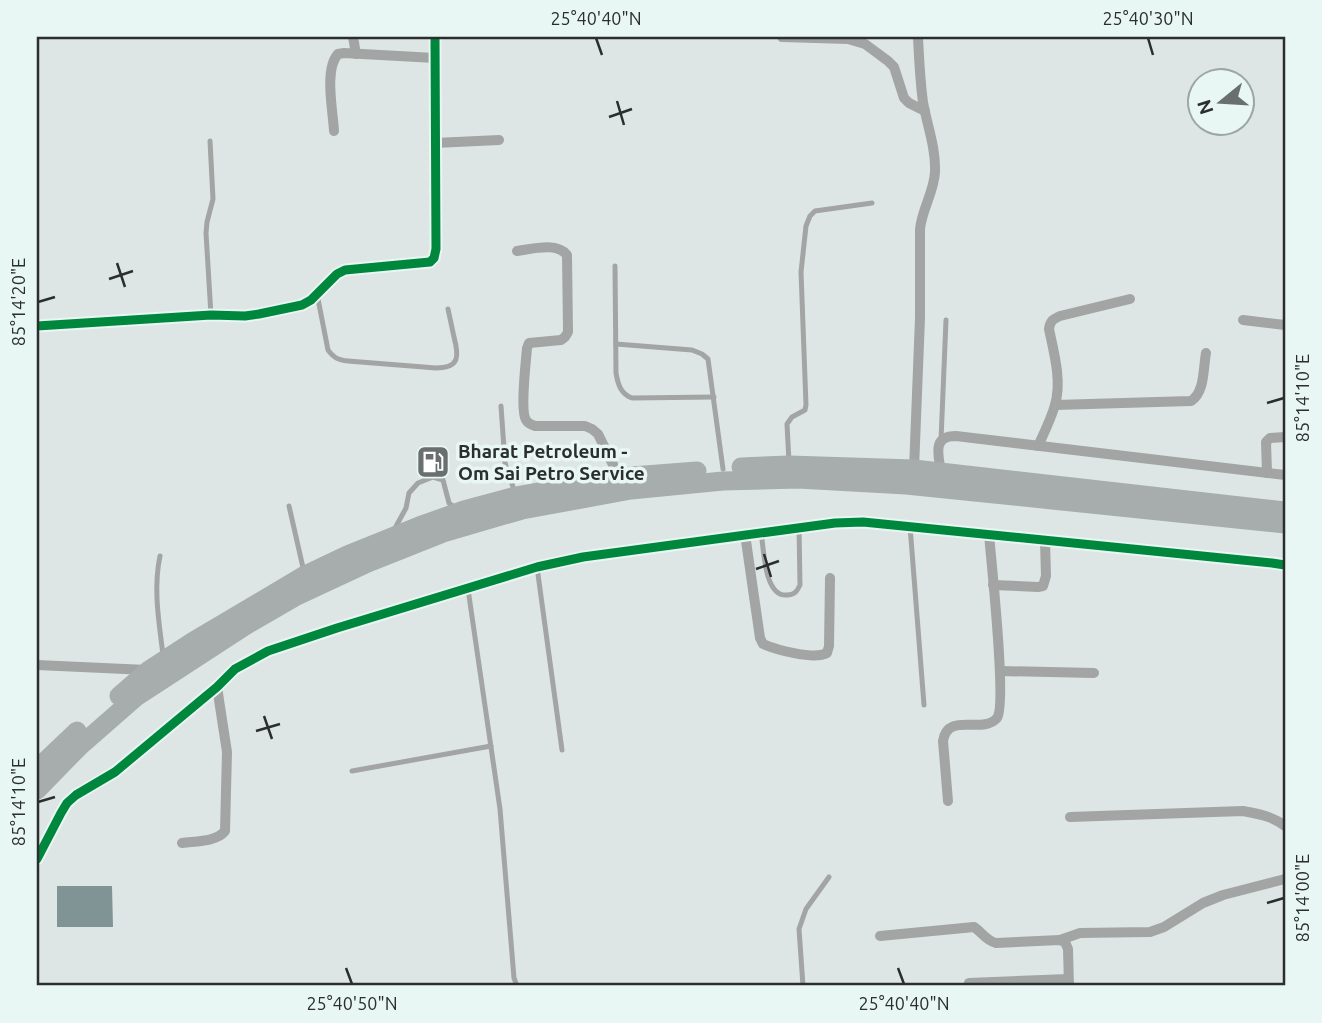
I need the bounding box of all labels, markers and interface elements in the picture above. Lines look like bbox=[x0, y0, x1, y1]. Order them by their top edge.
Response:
text: 25°40'40"N bbox=[550, 8, 642, 28]
text: 25°40'30"N bbox=[1102, 8, 1194, 28]
north arrow bbox=[1186, 66, 1256, 136]
text: N bbox=[1192, 97, 1217, 117]
text: 85°14'20"E bbox=[8, 258, 28, 346]
text: 85°14'10"E bbox=[1292, 354, 1312, 442]
place label: Bharat Petroleum - Om Sai Petro Service bbox=[458, 440, 645, 484]
fuel station icon: Bharat Petroleum - Om Sai Petro Service bbox=[414, 443, 452, 481]
text: 85°14'10"E bbox=[8, 758, 28, 846]
text: 85°14'00"E bbox=[1292, 854, 1312, 942]
text: 25°40'50"N bbox=[306, 993, 398, 1013]
text: 25°40'40"N bbox=[858, 993, 950, 1013]

